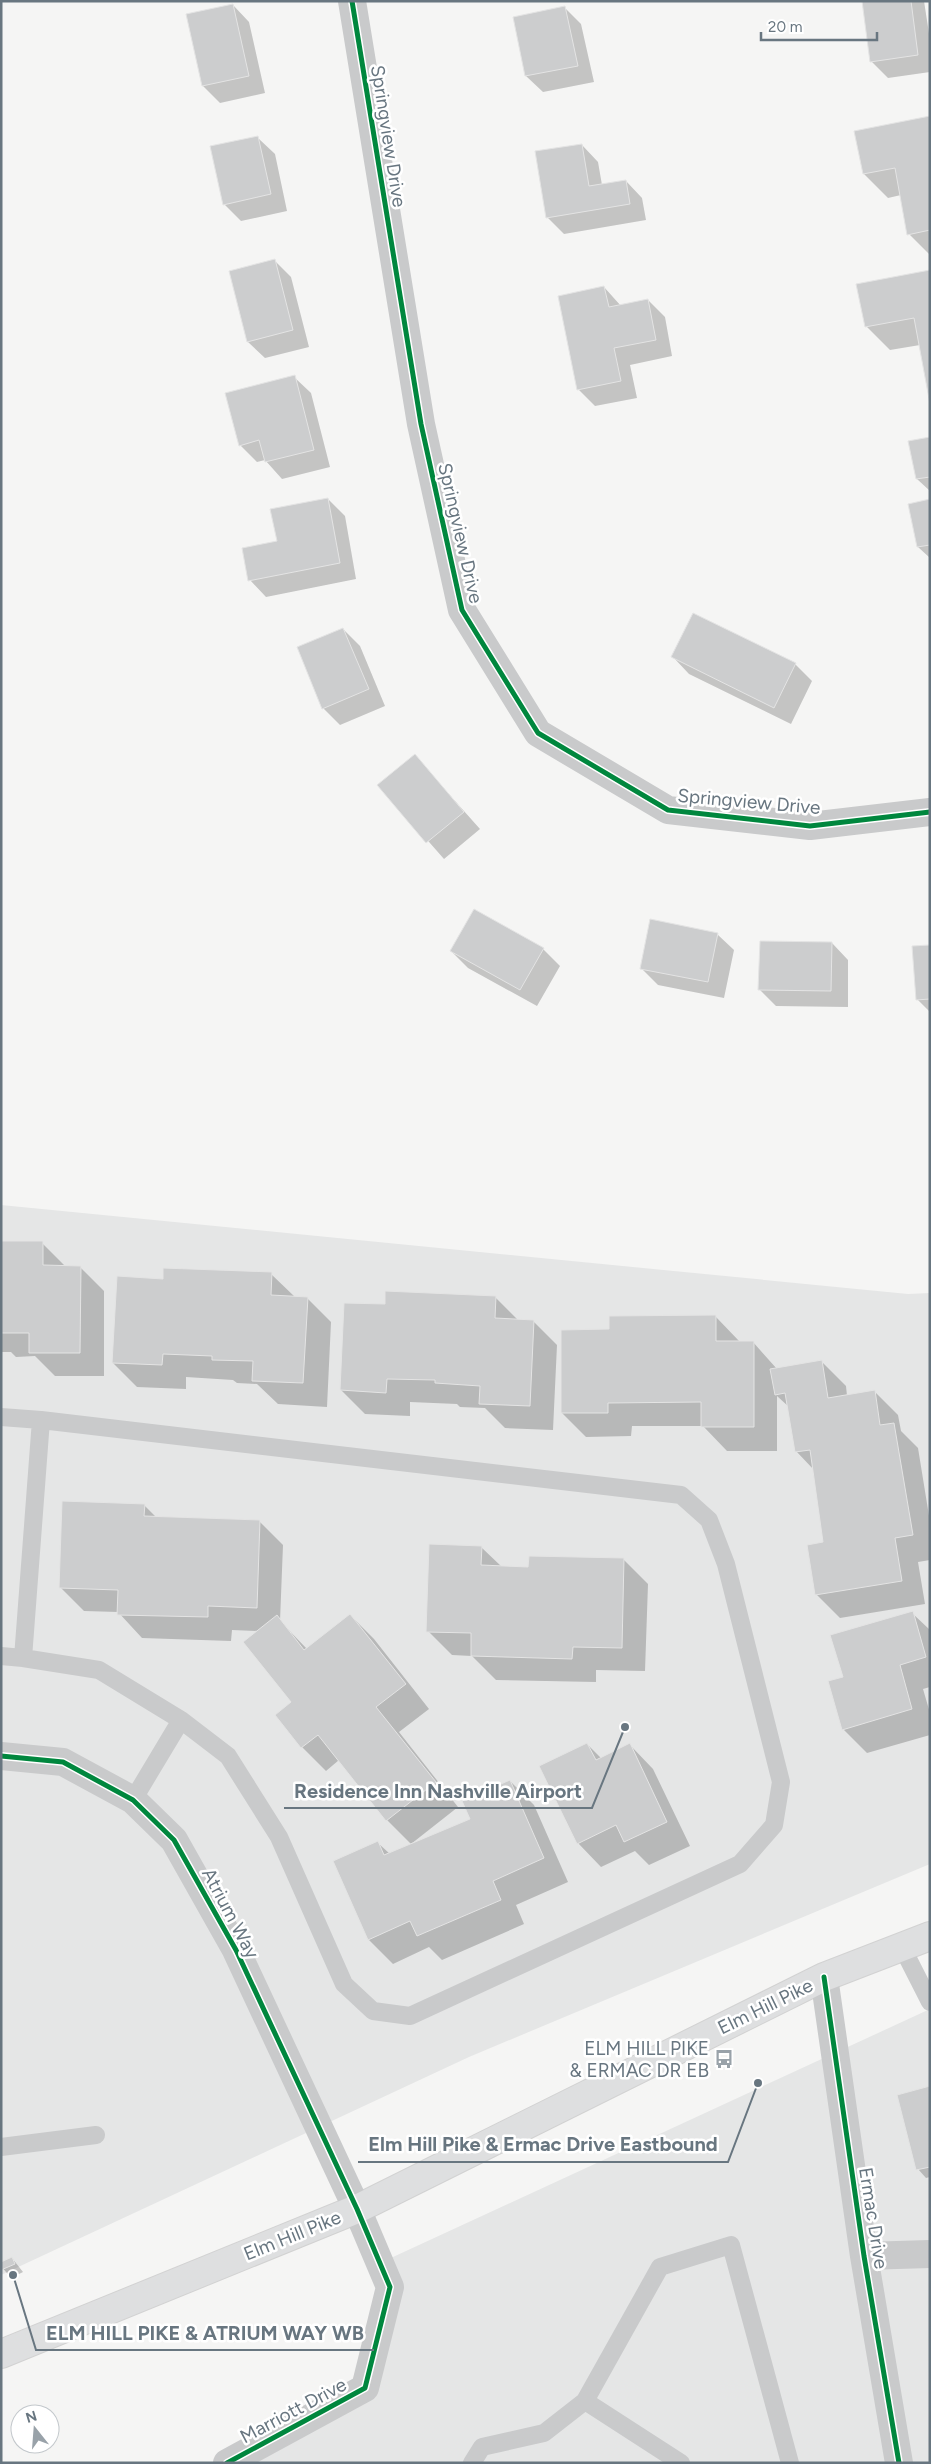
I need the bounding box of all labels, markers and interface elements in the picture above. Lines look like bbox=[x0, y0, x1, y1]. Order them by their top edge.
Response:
scale bar bbox=[761, 10, 877, 42]
text: 20 m bbox=[768, 18, 802, 36]
street label: Springview Drive bbox=[366, 63, 411, 209]
street label: Springview Drive bbox=[433, 461, 488, 606]
street label: Springview Drive bbox=[677, 784, 821, 819]
callout: Residence Inn Nashville Airport bbox=[284, 1773, 592, 1808]
text: Residence Inn Nashville Airport bbox=[294, 1779, 582, 1803]
street label: Atrium Way bbox=[197, 1864, 264, 1962]
street label: Elm Hill Pike bbox=[714, 1974, 816, 2039]
place label: ELM HILL PIKE & ERMAC DR EB bbox=[569, 2037, 709, 2082]
bus stop icon: ELM HILL PIKE & ERMAC DR EB bbox=[713, 2048, 735, 2070]
callout: Elm Hill Pike & Ermac Drive Eastbound bbox=[358, 2127, 728, 2162]
text: Elm Hill Pike & Ermac Drive Eastbound bbox=[368, 2132, 718, 2156]
street label: Ermac Drive bbox=[854, 2166, 893, 2270]
street label: Elm Hill Pike bbox=[240, 2206, 344, 2265]
callout: ELM HILL PIKE & ATRIUM WAY WB bbox=[36, 2315, 374, 2350]
text: ELM HILL PIKE & ATRIUM WAY WB bbox=[46, 2321, 364, 2345]
street label: Marriott Drive bbox=[236, 2373, 350, 2448]
north arrow bbox=[10, 2404, 60, 2454]
text: N bbox=[24, 2407, 39, 2427]

